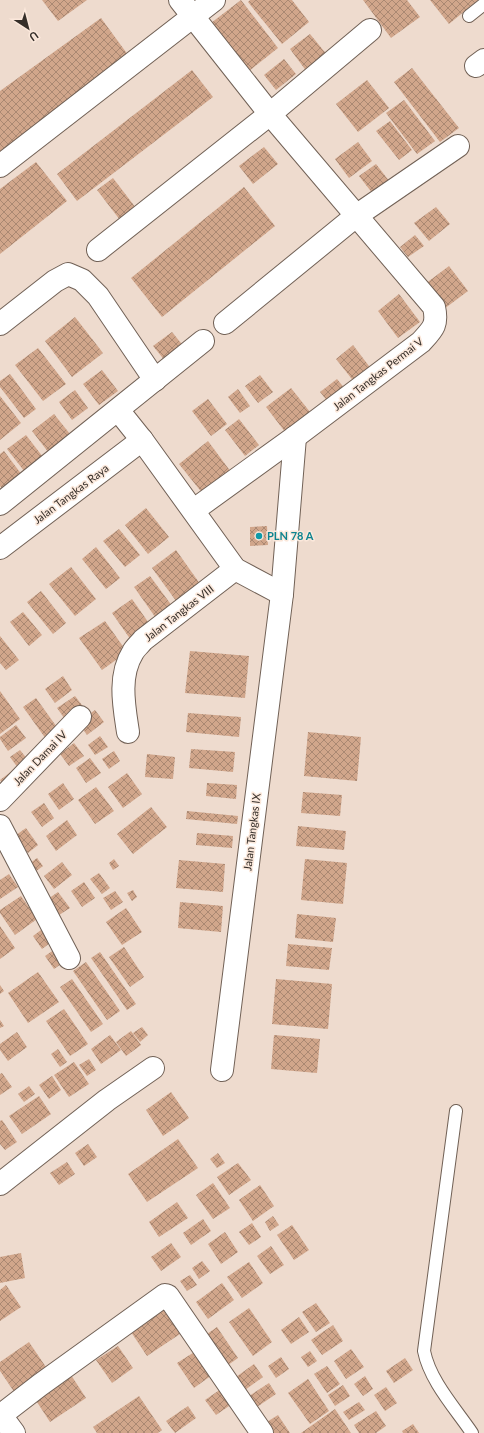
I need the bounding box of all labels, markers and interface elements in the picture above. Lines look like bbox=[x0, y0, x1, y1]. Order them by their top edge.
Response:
north arrow bbox=[8, 8, 48, 48]
text: U bbox=[27, 29, 41, 44]
street label: Jalan Tangkas Permai V bbox=[330, 334, 426, 413]
street label: Jalan Tangkas Raya bbox=[30, 461, 111, 526]
place label: PLN 78 A bbox=[267, 529, 314, 542]
marker: PLN 78 A bbox=[254, 531, 264, 541]
street label: Jalan Tangkas VIII bbox=[142, 582, 216, 644]
street label: Jalan Damai IV bbox=[10, 727, 69, 788]
street label: Jalan Tangkas IX bbox=[240, 792, 263, 871]

